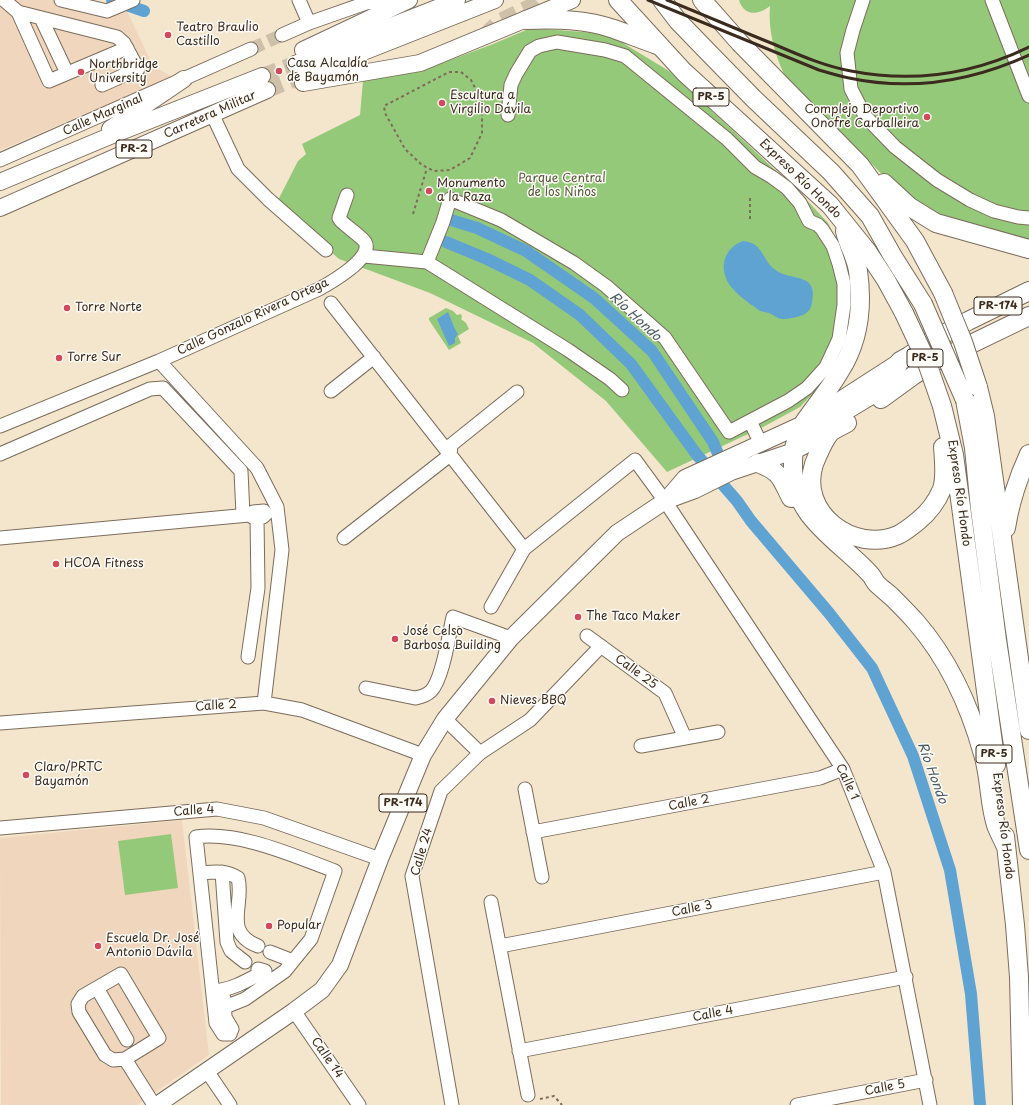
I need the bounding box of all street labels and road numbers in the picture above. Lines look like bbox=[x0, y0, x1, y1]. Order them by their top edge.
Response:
street label: Carretera Militar bbox=[162, 88, 258, 142]
road number: PR-5 bbox=[693, 88, 729, 106]
street label: Calle Marginal bbox=[61, 91, 145, 139]
street label: Expreso Río Hondo bbox=[756, 136, 844, 222]
road number: PR-2 bbox=[116, 140, 152, 158]
street label: Calle Gonzalo Rivera Ortega bbox=[175, 276, 331, 358]
road number: PR-174 bbox=[974, 297, 1022, 315]
road number: PR-5 bbox=[907, 349, 943, 367]
street label: Expreso Río Hondo bbox=[944, 439, 974, 547]
street label: Calle 25 bbox=[612, 652, 660, 692]
street label: Calle 2 bbox=[195, 697, 237, 715]
road number: PR-5 bbox=[976, 745, 1012, 763]
street label: Calle 1 bbox=[832, 762, 862, 802]
street label: Expreso Río Hondo bbox=[989, 772, 1017, 880]
street label: Calle 2 bbox=[667, 792, 711, 814]
road number: PR-174 bbox=[379, 794, 427, 812]
street label: Calle 4 bbox=[173, 802, 215, 820]
street label: Calle 24 bbox=[408, 826, 436, 878]
street label: Calle 3 bbox=[670, 898, 714, 920]
street label: Calle 4 bbox=[691, 1003, 735, 1025]
street label: Calle 14 bbox=[308, 1035, 346, 1081]
street label: Calle 5 bbox=[864, 1077, 906, 1099]

